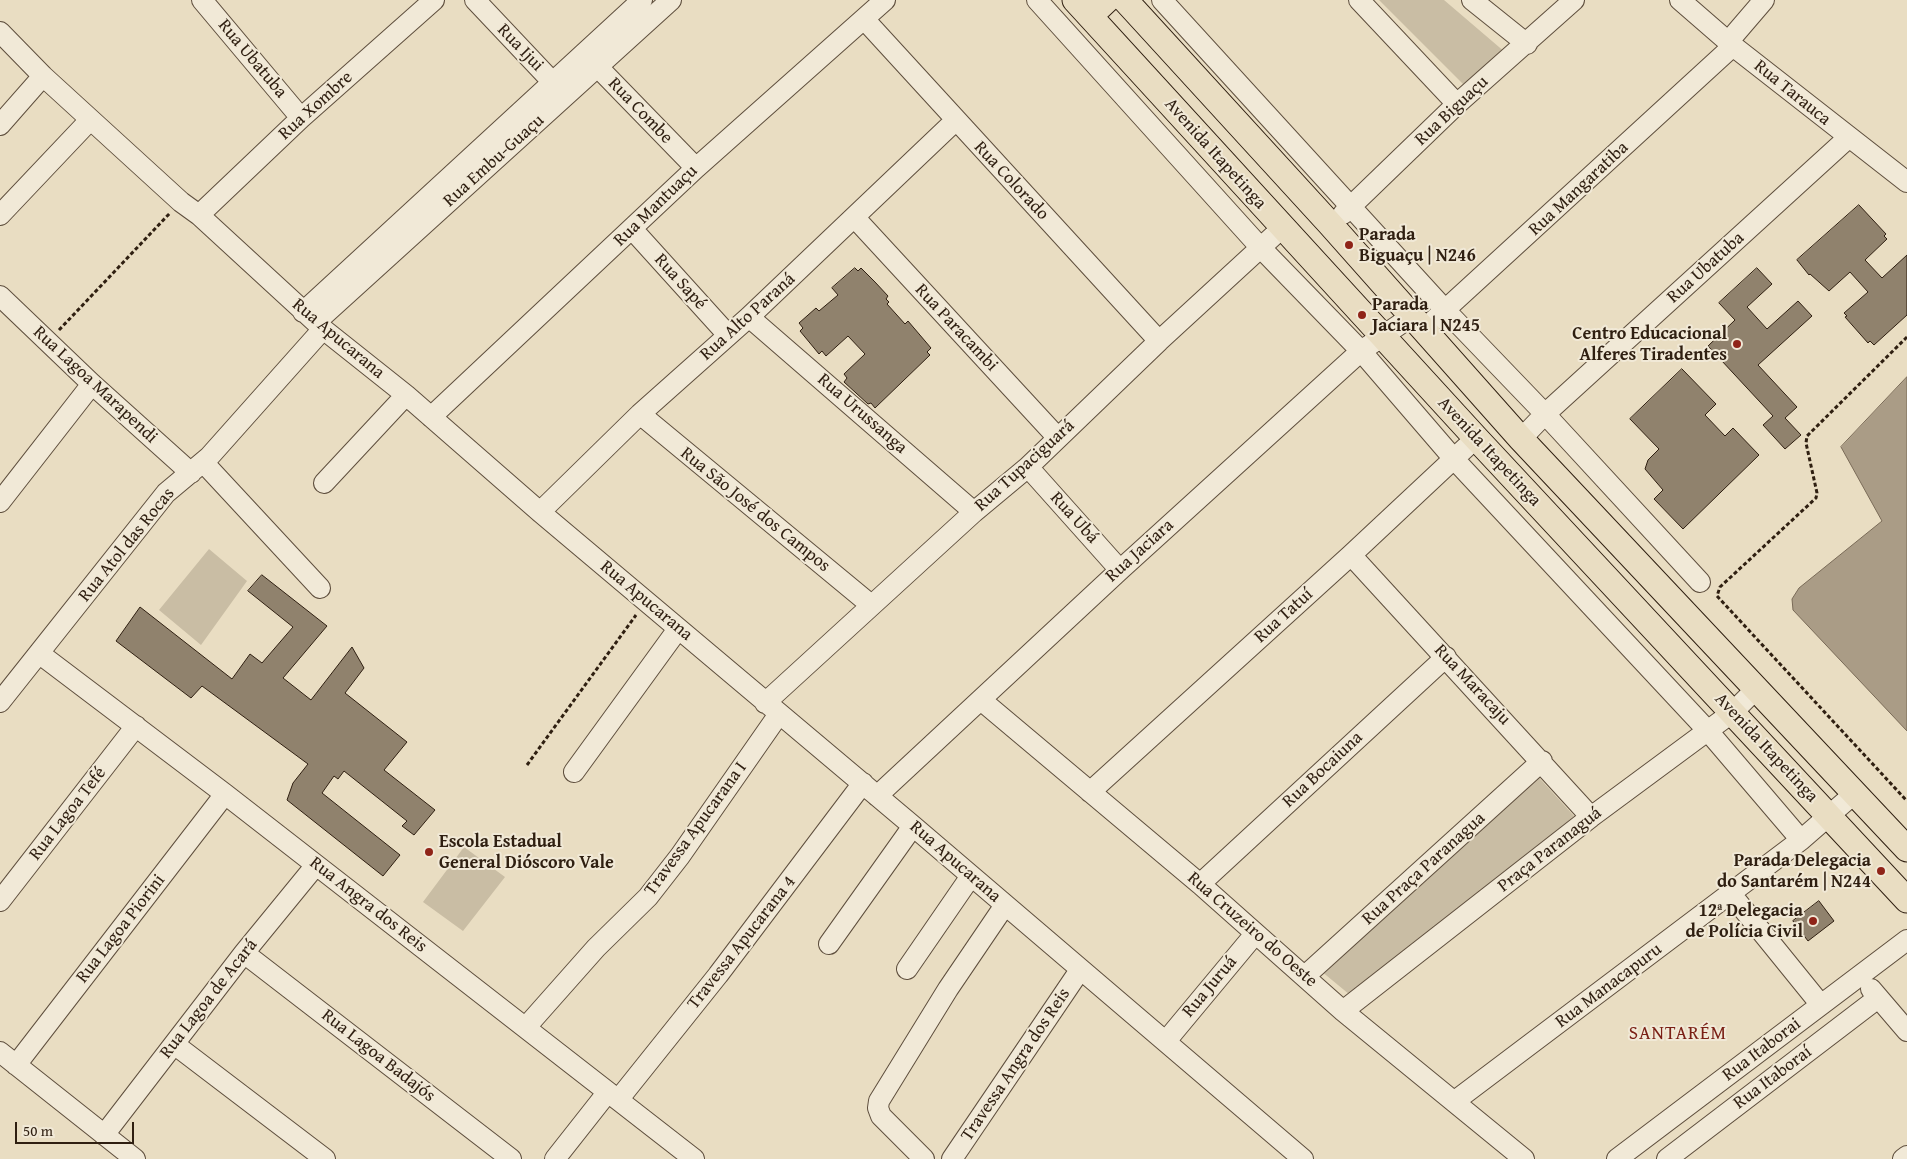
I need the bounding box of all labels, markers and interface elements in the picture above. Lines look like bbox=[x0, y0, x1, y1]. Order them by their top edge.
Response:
street label: Rua Ubatuba bbox=[213, 15, 291, 103]
street label: Rua Ijui bbox=[492, 20, 548, 76]
street label: Rua Tarauca bbox=[1749, 56, 1835, 130]
street label: Rua Xombre bbox=[274, 67, 358, 145]
street label: Rua Biguaçu bbox=[1411, 71, 1493, 151]
street label: Rua Combe bbox=[603, 73, 677, 149]
street label: Avenida Itapetinga bbox=[1160, 94, 1270, 214]
street label: Rua Embu-Guaçu bbox=[439, 110, 549, 212]
street label: Rua Colorado bbox=[969, 137, 1053, 225]
street label: Rua Mangaratiba bbox=[1525, 137, 1633, 241]
street label: Rua Mantuaçu bbox=[610, 161, 702, 251]
place label: Parada Biguaçu | N246 bbox=[1359, 224, 1476, 266]
street label: Rua Ubatuba bbox=[1663, 228, 1749, 308]
marker: Parada Biguaçu | N246 bbox=[1343, 239, 1355, 251]
street label: Rua Sapé bbox=[649, 249, 711, 315]
street label: Rua Alto Paraná bbox=[696, 269, 800, 365]
street label: Rua Paracambi bbox=[910, 280, 1002, 376]
street label: Rua Apucarana bbox=[287, 294, 389, 384]
place label: Parada Jaciara | N245 bbox=[1372, 294, 1480, 336]
marker: Parada Jaciara | N245 bbox=[1356, 309, 1368, 321]
street label: Rua Lagoa Marapendi bbox=[28, 322, 162, 448]
place label: Centro Educacional Alferes Tiradentes bbox=[1572, 323, 1727, 366]
marker: Centro Educacional Alferes Tiradentes bbox=[1731, 338, 1743, 350]
street label: Rua Urussanga bbox=[813, 369, 911, 459]
street label: Avenida Itapetinga bbox=[1433, 393, 1545, 511]
street label: Rua Tupaciguará bbox=[971, 416, 1079, 516]
street label: Rua São José dos Campos bbox=[676, 443, 834, 577]
street label: Rua Atol das Rocas bbox=[74, 484, 180, 606]
street label: Rua Ubá bbox=[1045, 488, 1103, 548]
street label: Rua Jaciara bbox=[1102, 515, 1178, 587]
street label: Rua Apucarana bbox=[595, 556, 697, 646]
street label: Rua Tatuí bbox=[1250, 584, 1318, 648]
street label: Rua Maracaju bbox=[1429, 640, 1515, 730]
street label: Avenida Itapetinga bbox=[1710, 689, 1822, 807]
street label: Rua Bocaiuna bbox=[1278, 727, 1368, 813]
street label: Travessa Apucarana I bbox=[640, 758, 752, 900]
street label: Rua Lagoa Tefé bbox=[25, 763, 111, 865]
street label: Praça Paranaguá bbox=[1494, 803, 1606, 897]
street label: Rua Praça Paranagua bbox=[1358, 808, 1490, 930]
street label: Rua Apucarana bbox=[905, 817, 1005, 907]
place label: Escola Estadual General Dióscoro Vale bbox=[439, 831, 614, 874]
marker: Escola Estadual General Dióscoro Vale bbox=[423, 846, 435, 858]
place label: Parada Delegacia do Santarém | N244 bbox=[1717, 850, 1871, 892]
street label: Rua Angra dos Reis bbox=[305, 852, 431, 958]
marker: Parada Delegacia do Santarém | N244 bbox=[1875, 865, 1887, 877]
street label: Rua Cruzeiro do Oeste bbox=[1183, 868, 1321, 992]
street label: Rua Lagoa Piorini bbox=[72, 870, 170, 988]
street label: Travessa Apucarana 4 bbox=[683, 872, 801, 1014]
place label: 12ª Delegacia de Polícia Civil bbox=[1685, 900, 1803, 942]
marker: 12ª Delegacia de Polícia Civil bbox=[1807, 915, 1819, 927]
street label: Rua Lagoa de Acará bbox=[156, 935, 262, 1063]
street label: Rua Manacapuru bbox=[1552, 939, 1666, 1033]
street label: Rua Juruá bbox=[1178, 952, 1242, 1022]
street label: Travessa Angra dos Reis bbox=[957, 984, 1075, 1146]
street label: Rua Lagoa Badajós bbox=[317, 1005, 439, 1107]
street label: Rua Itaborai bbox=[1719, 1014, 1805, 1086]
district label: SANTARÉM bbox=[1628, 1023, 1728, 1045]
street label: Rua Itaboraí bbox=[1730, 1042, 1816, 1114]
scale bar bbox=[18, 1112, 136, 1144]
text: 50 m bbox=[23, 1120, 53, 1141]

